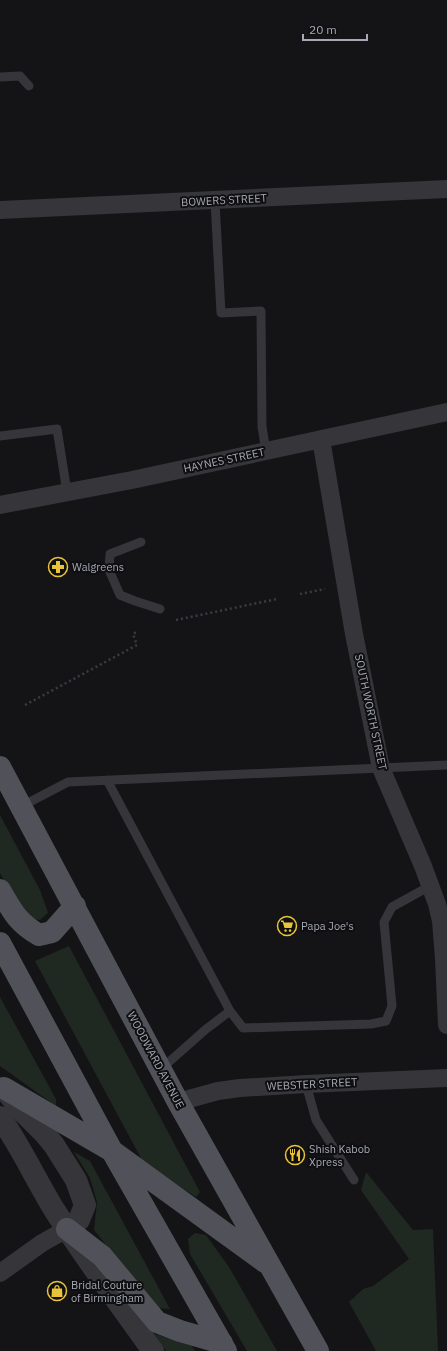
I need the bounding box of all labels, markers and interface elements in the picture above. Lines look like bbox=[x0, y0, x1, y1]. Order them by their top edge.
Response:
scale bar bbox=[303, 16, 367, 42]
text: 20 m bbox=[309, 22, 337, 37]
street label: BOWERS STREET bbox=[181, 191, 268, 209]
street label: HAYNES STREET bbox=[182, 444, 267, 475]
pharmacy icon: Walgreens bbox=[47, 556, 69, 578]
place label: Walgreens bbox=[72, 560, 124, 574]
street label: SOUTH WORTH STREET bbox=[352, 653, 390, 772]
supermarket icon: Papa Joe's bbox=[276, 915, 298, 937]
place label: Papa Joe's bbox=[301, 919, 354, 933]
street label: WOODWARD AVENUE bbox=[124, 1009, 188, 1111]
street label: WEBSTER STREET bbox=[266, 1075, 358, 1093]
place label: Shish Kabob Xpress bbox=[309, 1142, 370, 1169]
restaurant icon: Shish Kabob Xpress bbox=[284, 1144, 306, 1166]
place label: Bridal Couture of Birmingham bbox=[71, 1278, 143, 1305]
shop icon: Bridal Couture of Birmingham bbox=[46, 1280, 68, 1302]

